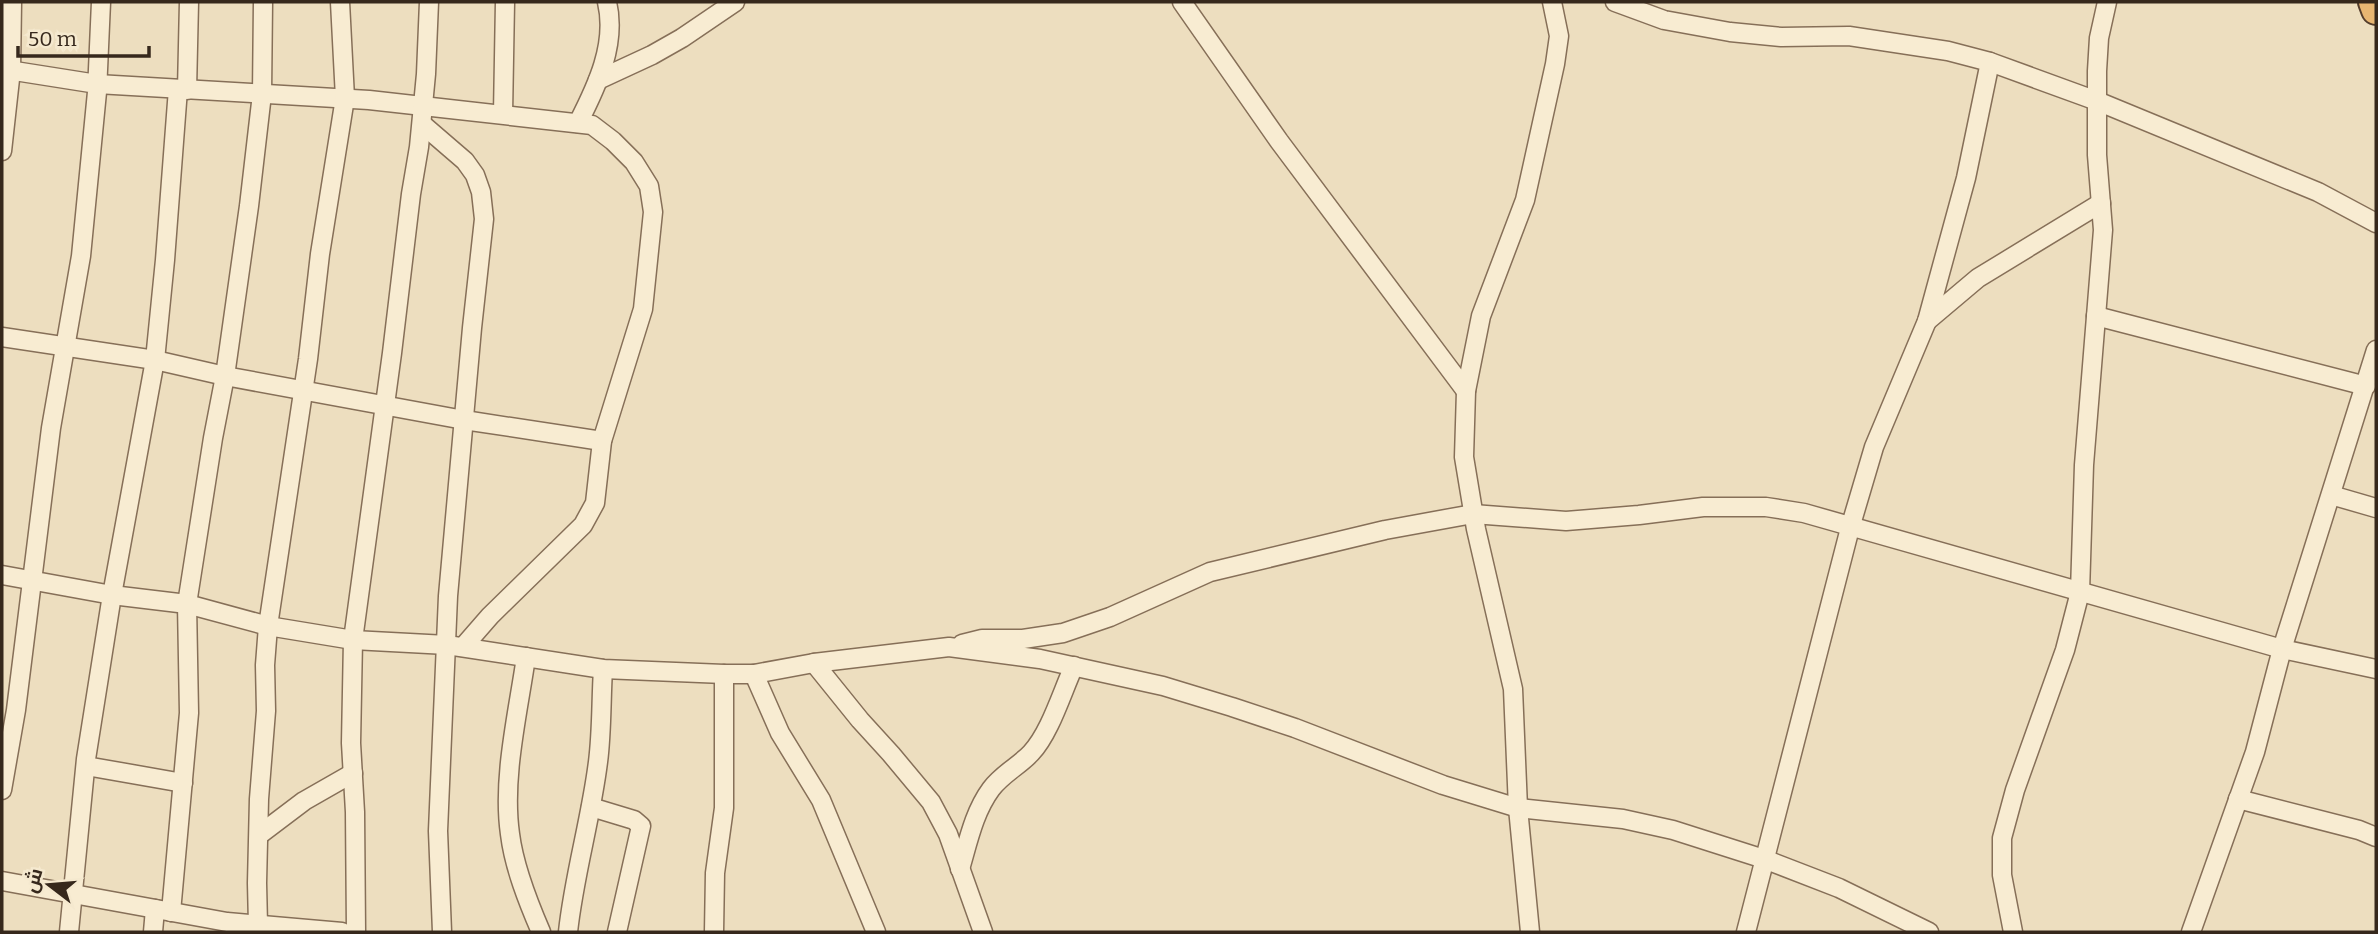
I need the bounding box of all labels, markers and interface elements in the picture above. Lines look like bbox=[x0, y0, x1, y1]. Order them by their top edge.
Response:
scale bar bbox=[18, 14, 149, 58]
text: 50 m bbox=[28, 26, 77, 52]
north arrow bbox=[14, 850, 84, 920]
text: ش bbox=[19, 866, 48, 895]

